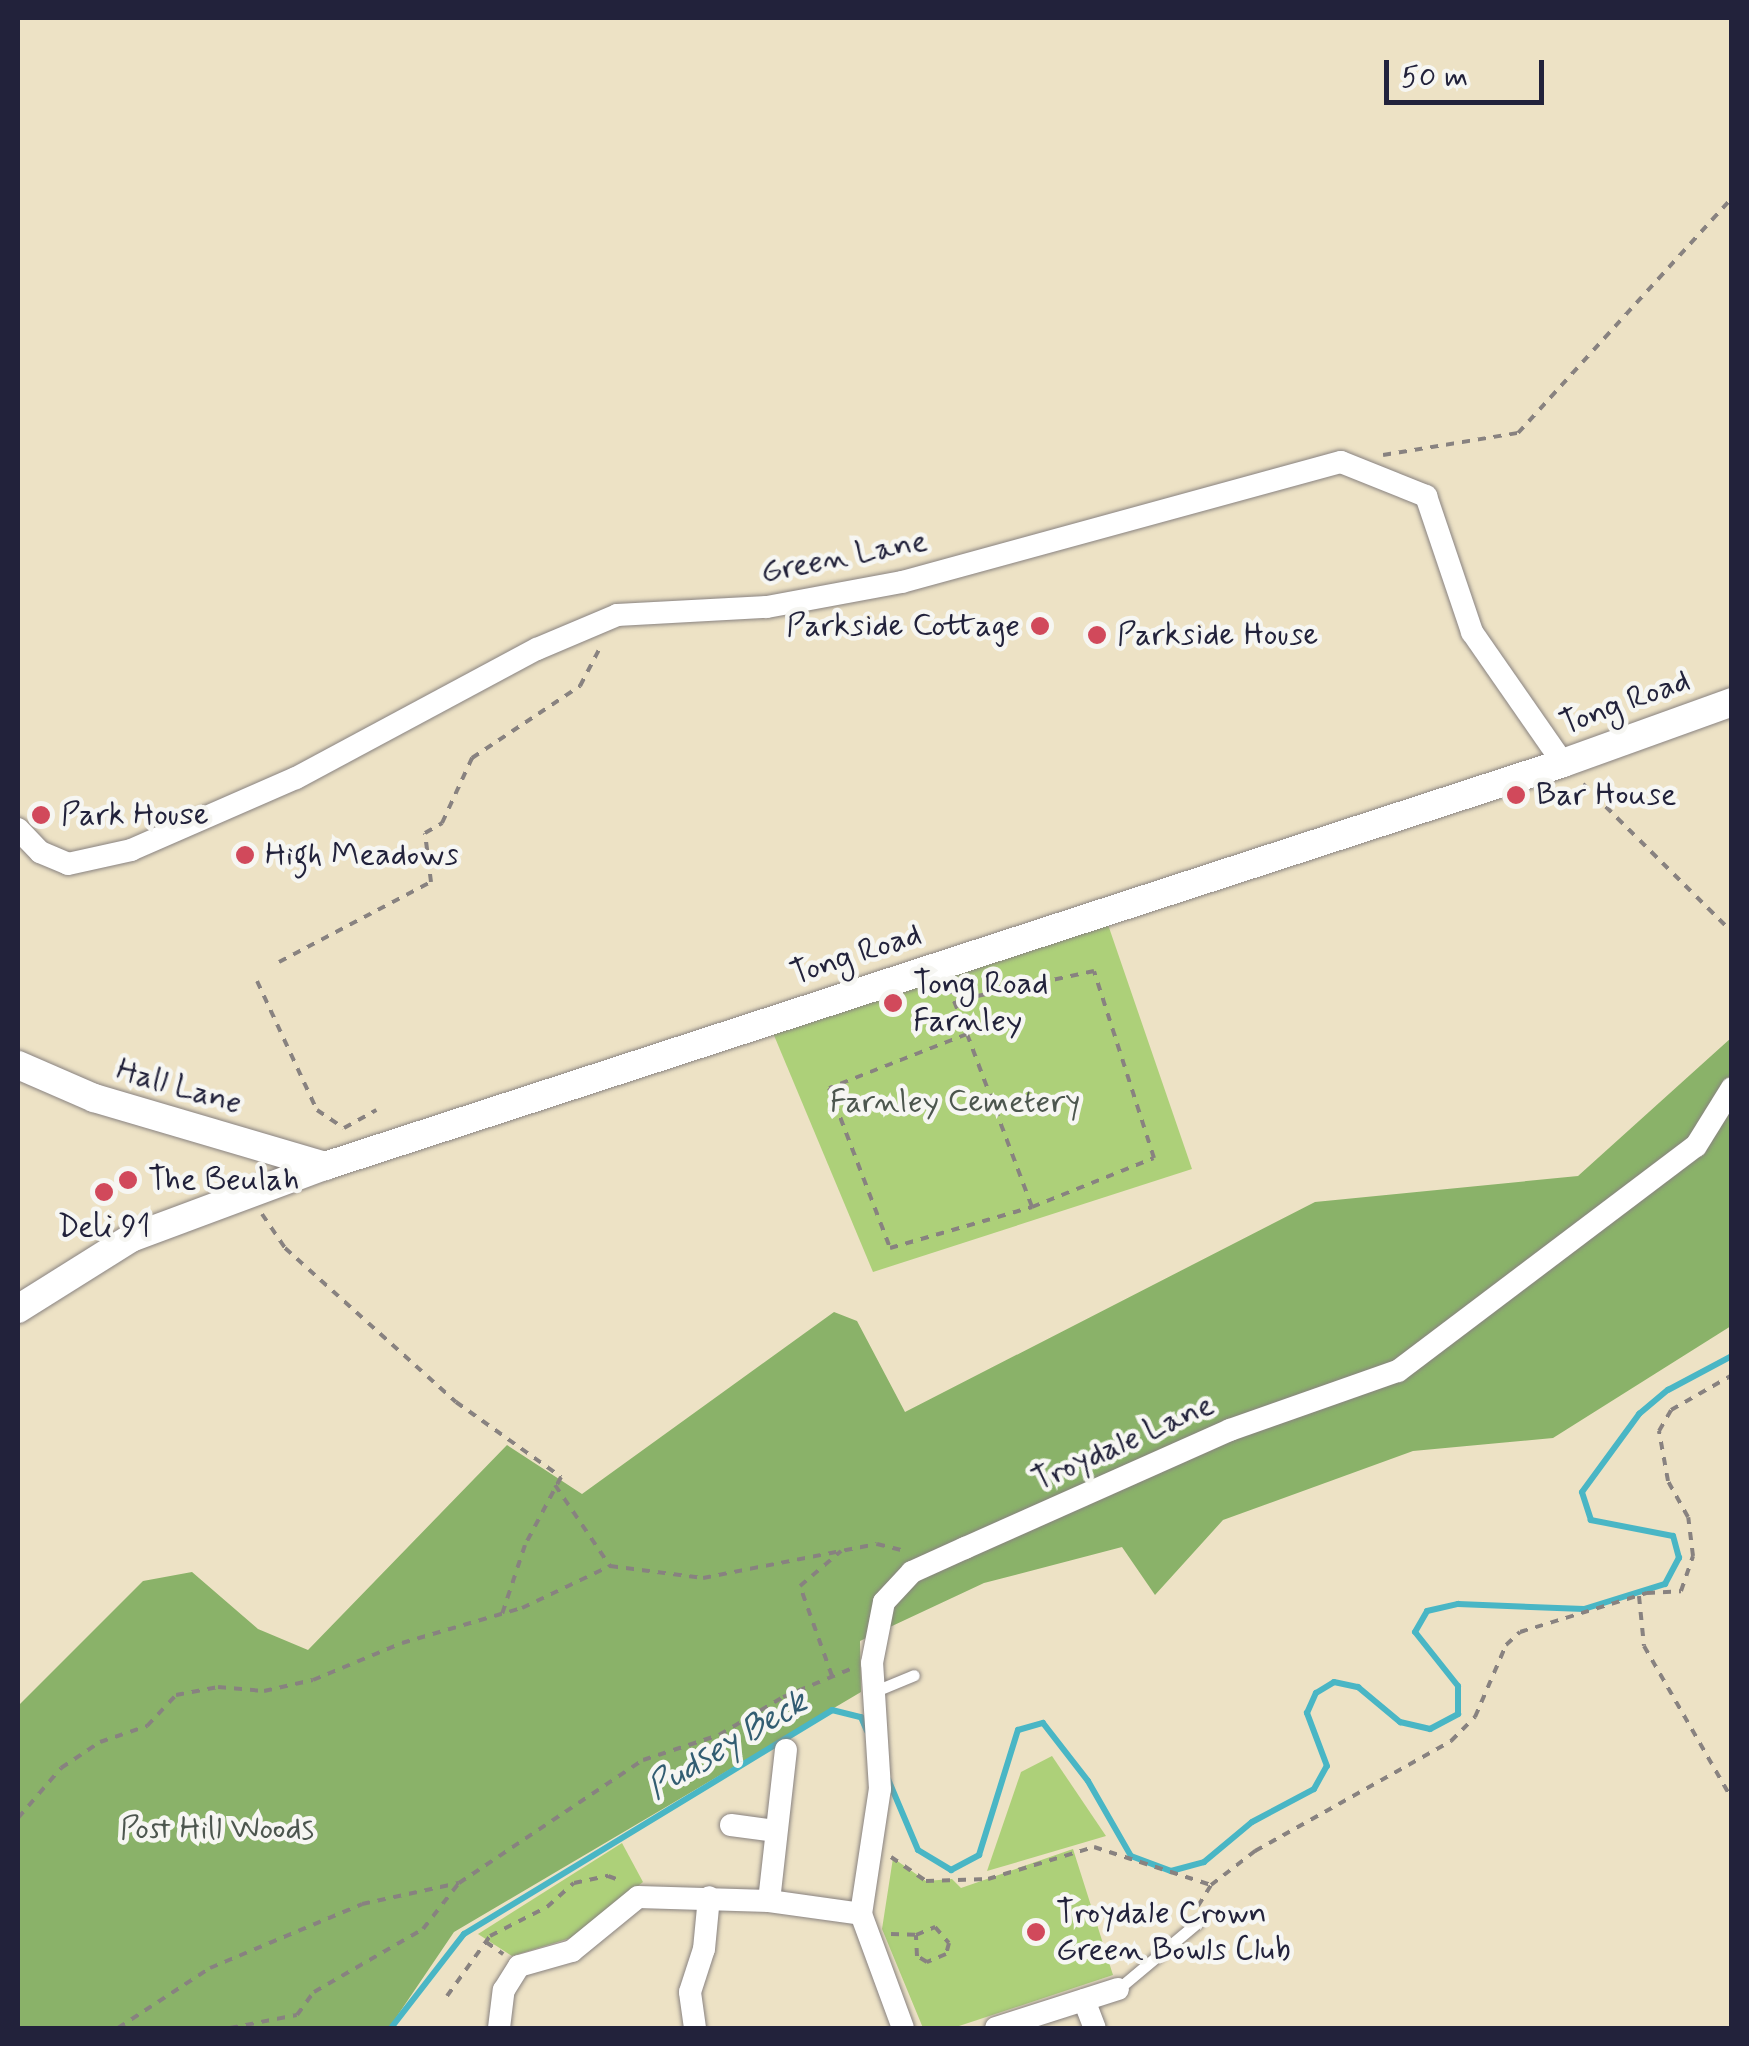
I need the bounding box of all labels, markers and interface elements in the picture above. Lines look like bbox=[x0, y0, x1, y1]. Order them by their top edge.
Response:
scale bar bbox=[1389, 40, 1549, 102]
text: 50 m bbox=[1401, 58, 1468, 97]
street label: Green Lane bbox=[759, 522, 929, 592]
place label: Parkside Cottage bbox=[783, 607, 1020, 645]
marker: Parkside Cottage bbox=[1029, 615, 1051, 637]
place label: Parkside House bbox=[1117, 616, 1319, 654]
marker: Parkside House bbox=[1086, 624, 1108, 646]
street label: Tong Road bbox=[1555, 662, 1695, 744]
place label: Bar House bbox=[1536, 776, 1670, 814]
marker: Bar House bbox=[1505, 784, 1527, 806]
place label: Park House bbox=[61, 796, 209, 834]
marker: Park House bbox=[30, 804, 52, 826]
place label: High Meadows bbox=[265, 836, 458, 874]
marker: High Meadows bbox=[234, 844, 256, 866]
street label: Tong Road bbox=[786, 916, 926, 994]
place label: Tong Road Farnley bbox=[913, 966, 1048, 1041]
marker: Tong Road Farnley bbox=[882, 992, 904, 1014]
street label: Hall Lane bbox=[112, 1051, 246, 1123]
park label: Farnley Cemetery bbox=[825, 1083, 1085, 1121]
place label: The Beulah bbox=[148, 1161, 294, 1199]
marker: The Beulah bbox=[117, 1169, 139, 1191]
marker: Deli 91 bbox=[93, 1181, 115, 1203]
place label: Deli 91 bbox=[58, 1208, 150, 1246]
street label: Troydale Lane bbox=[1028, 1387, 1218, 1499]
water label: Pudsey Beck bbox=[638, 1680, 816, 1810]
park label: Post Hill Woods bbox=[120, 1810, 314, 1848]
place label: Troydale Crown Green Bowls Club bbox=[1056, 1895, 1299, 1970]
marker: Troydale Crown Green Bowls Club bbox=[1025, 1921, 1047, 1943]

